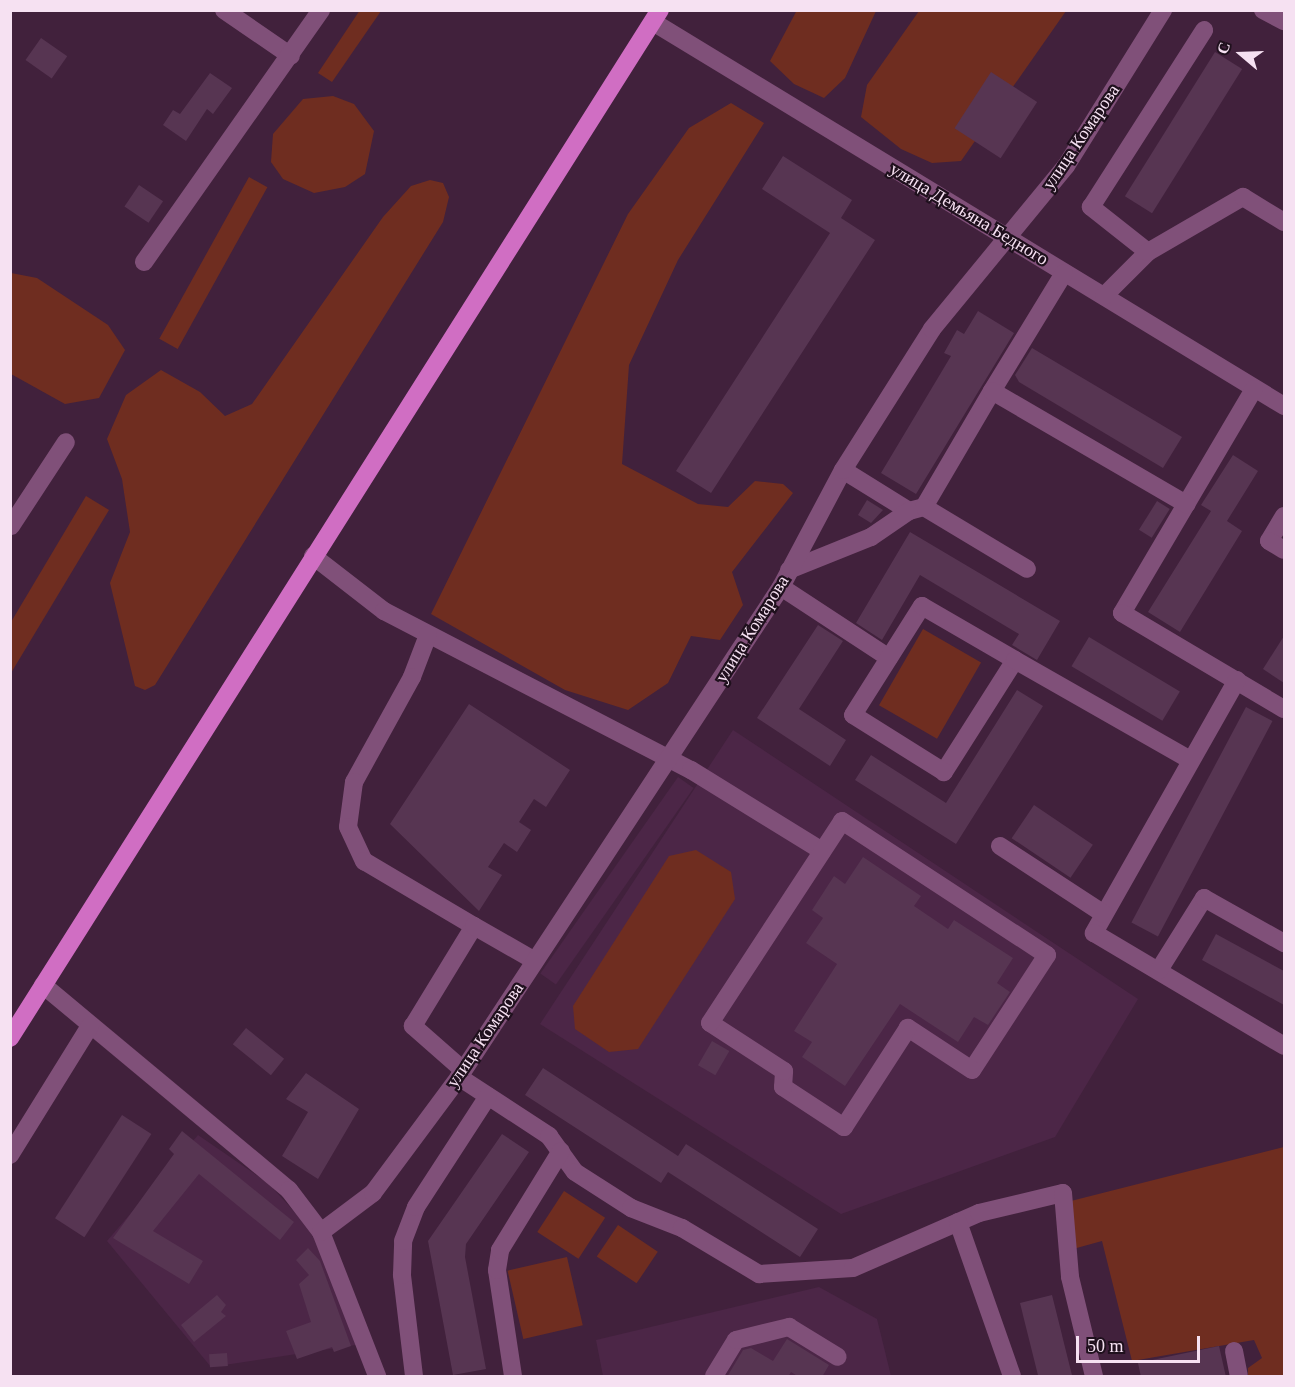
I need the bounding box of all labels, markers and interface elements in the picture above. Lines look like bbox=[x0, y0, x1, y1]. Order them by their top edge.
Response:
north arrow bbox=[1211, 24, 1271, 84]
text: С bbox=[1214, 40, 1233, 56]
street label: улица Комарова bbox=[1038, 80, 1124, 194]
street label: улица Демьяна Бедного bbox=[886, 158, 1052, 270]
street label: улица Комарова bbox=[710, 571, 794, 687]
street label: улица Комарова bbox=[442, 978, 528, 1092]
scale bar bbox=[1079, 1324, 1204, 1362]
text: 50 m bbox=[1087, 1336, 1124, 1356]

